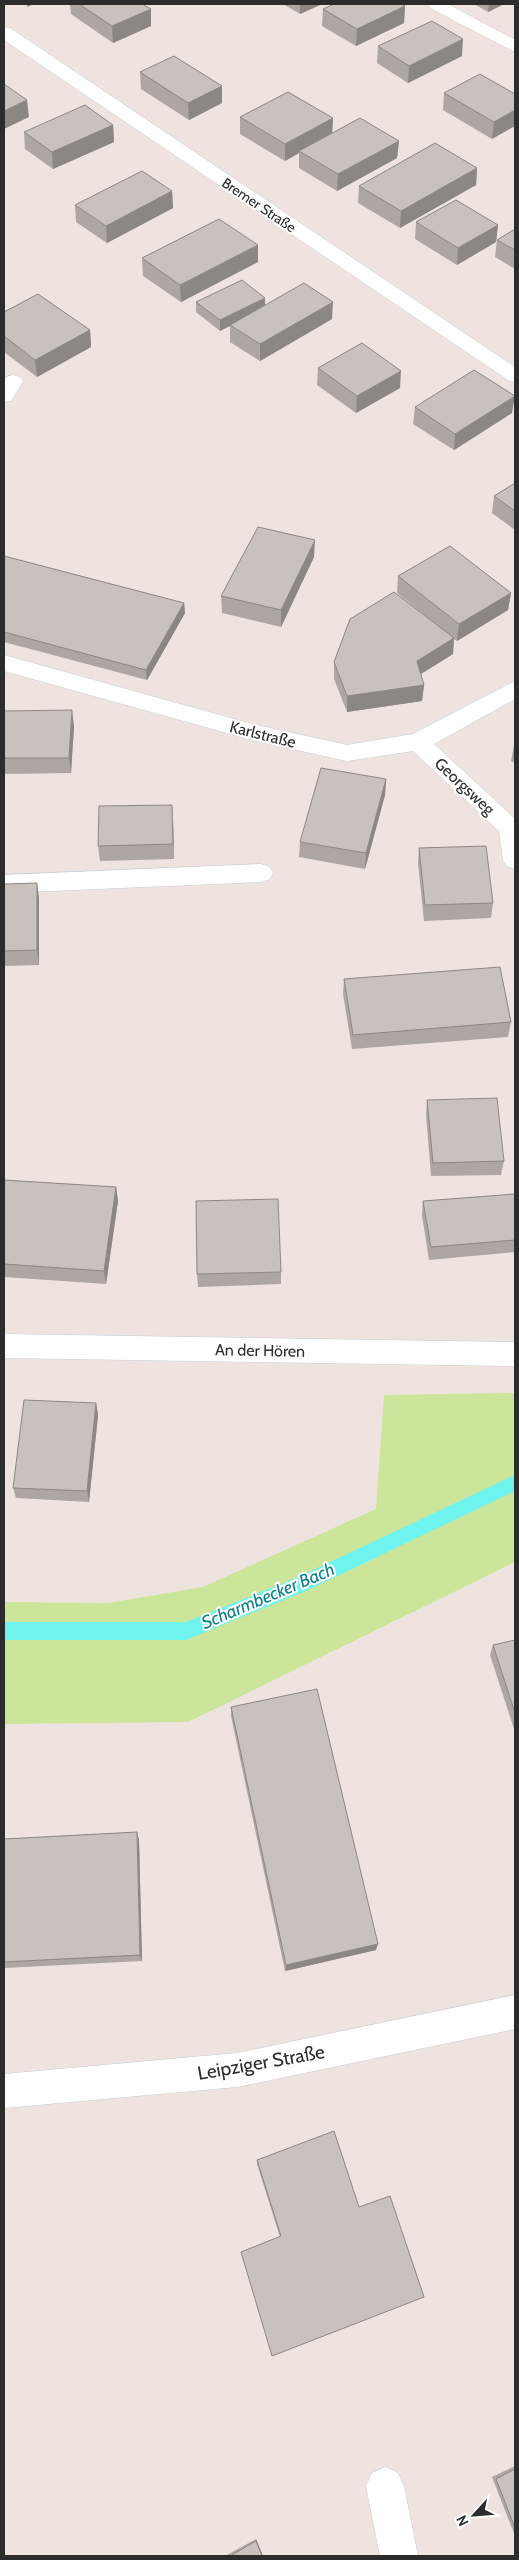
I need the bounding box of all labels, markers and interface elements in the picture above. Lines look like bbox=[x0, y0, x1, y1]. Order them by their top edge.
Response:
street label: Bremer Straße bbox=[218, 174, 300, 236]
street label: Karlstraße bbox=[228, 717, 298, 752]
street label: Georgsweg bbox=[431, 754, 499, 820]
street label: An der Hören bbox=[215, 1340, 305, 1361]
water label: Scharmbecker Bach bbox=[198, 1558, 338, 1634]
street label: Leipziger Straße bbox=[196, 2040, 327, 2085]
north arrow bbox=[449, 2490, 499, 2540]
text: N bbox=[452, 2512, 473, 2529]

